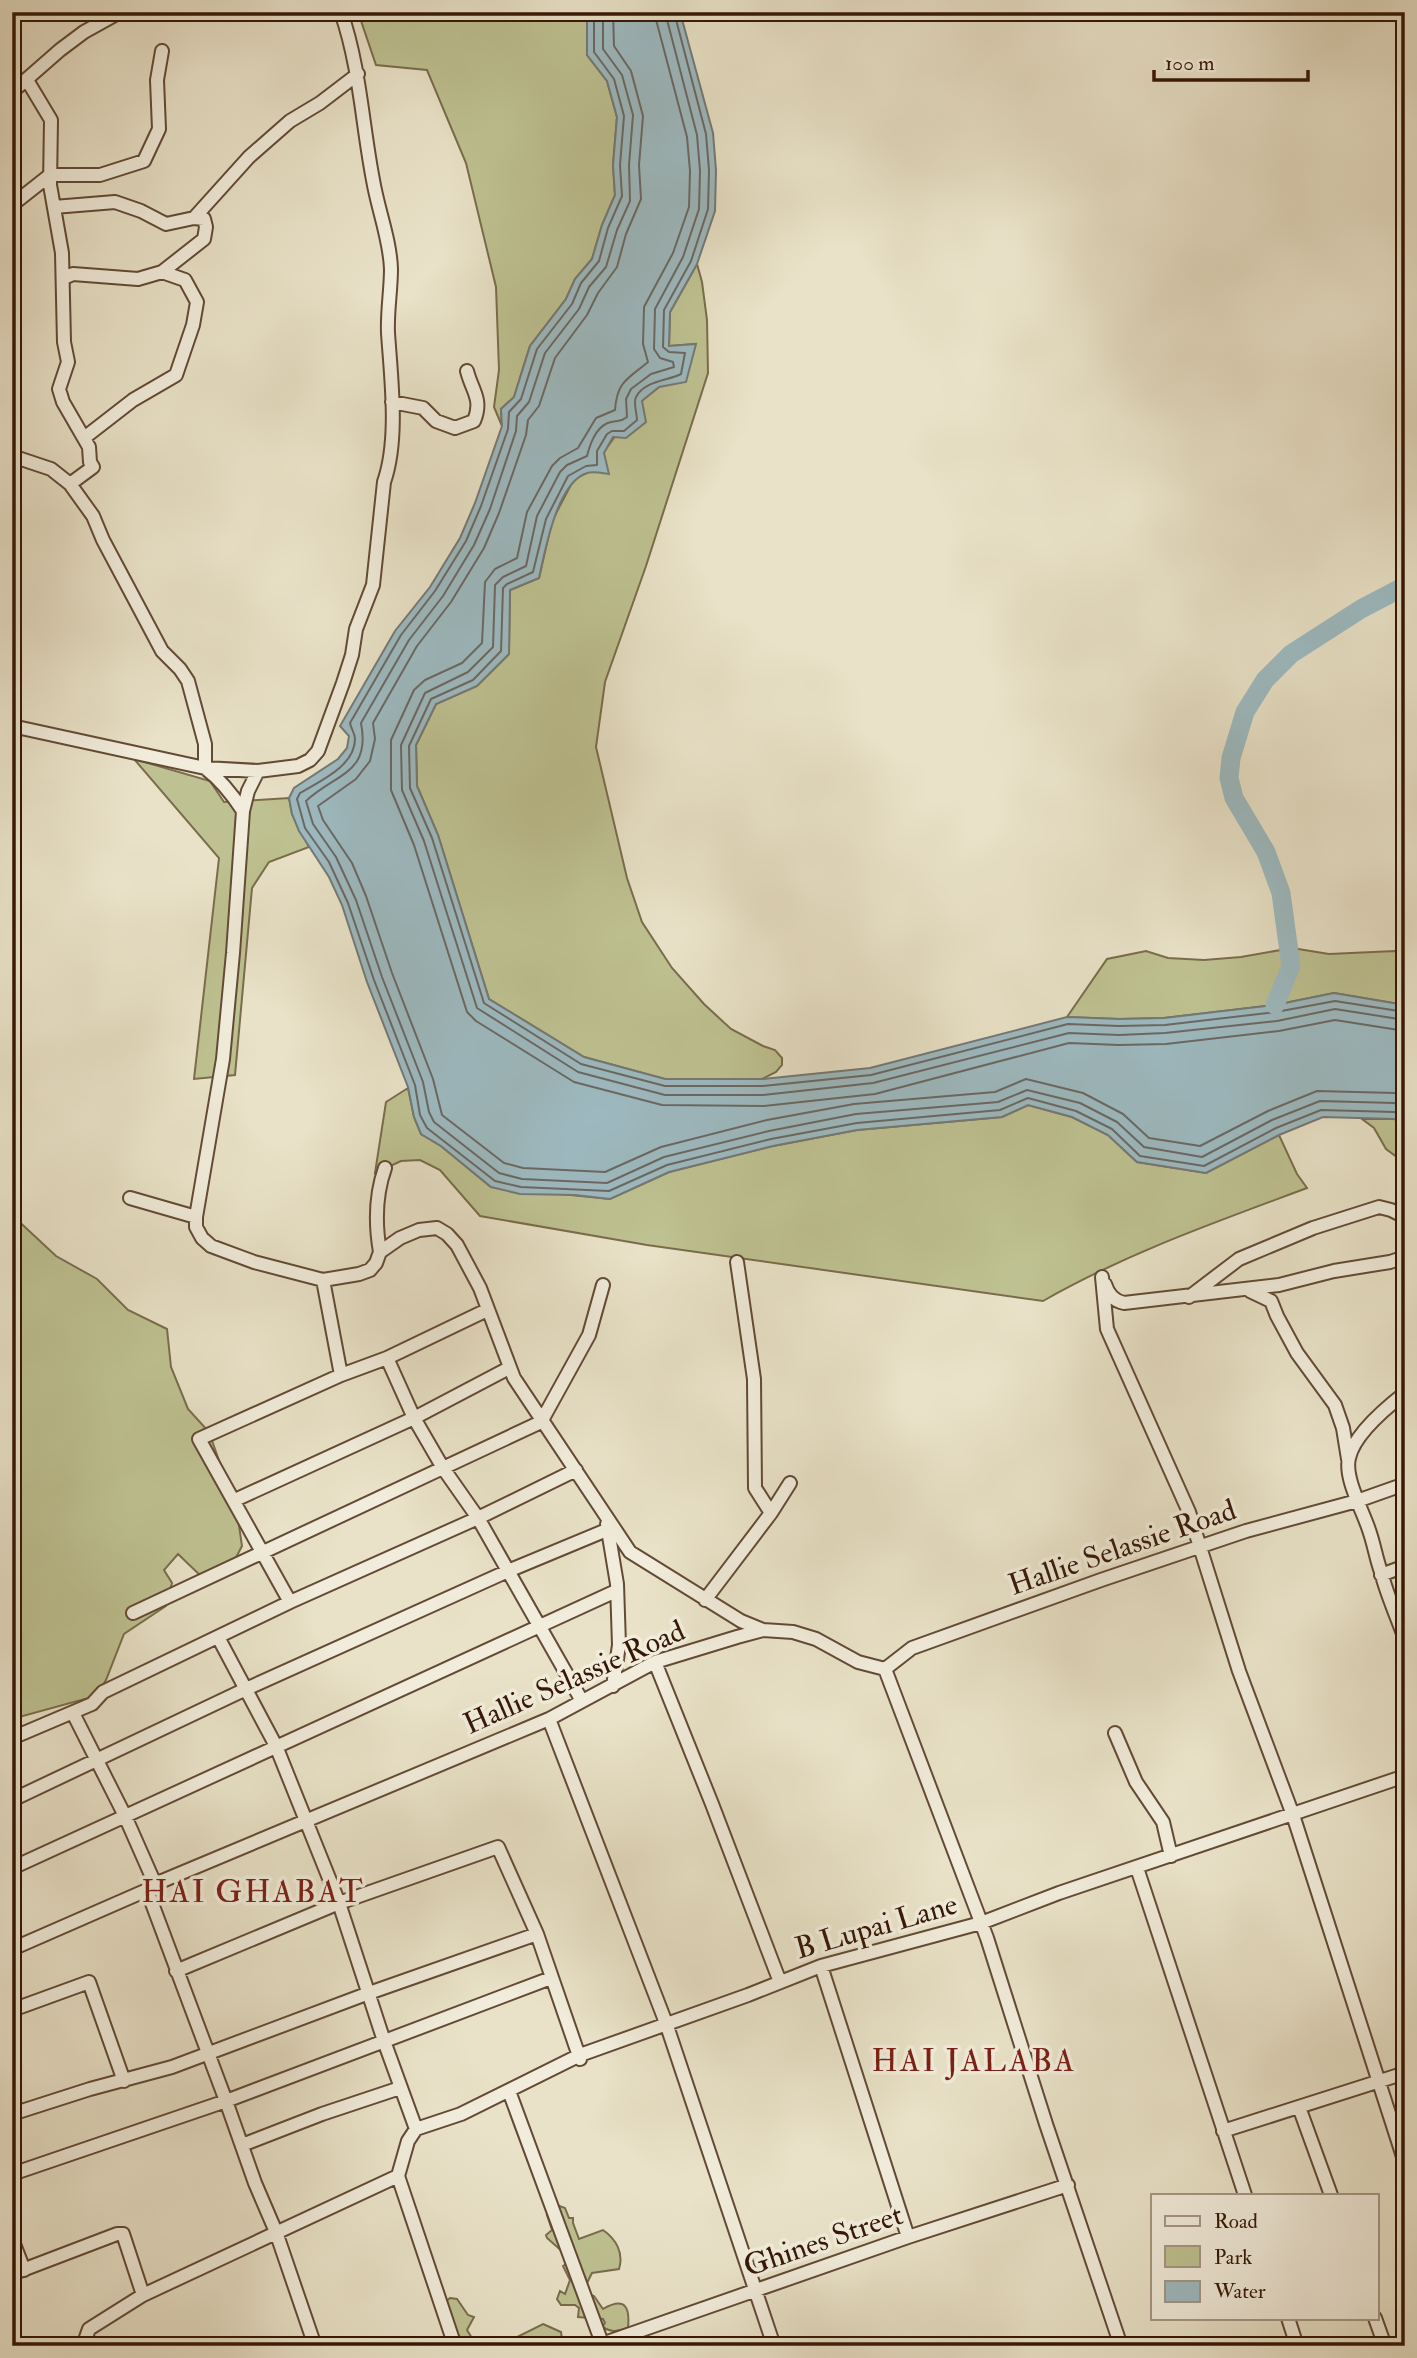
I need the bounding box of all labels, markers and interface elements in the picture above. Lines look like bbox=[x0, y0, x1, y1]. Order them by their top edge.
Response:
scale bar bbox=[1154, 38, 1308, 82]
text: 100 m bbox=[1165, 50, 1215, 77]
street label: Hallie Selassie Road bbox=[1004, 1491, 1241, 1604]
street label: Hallie Selassie Road bbox=[458, 1612, 691, 1743]
district label: HAI GHABAT bbox=[141, 1872, 365, 1912]
street label: B Lupai Lane bbox=[791, 1886, 962, 1967]
district label: HAI JALABA bbox=[872, 2041, 1076, 2081]
legend bbox=[1151, 2194, 1378, 2320]
street label: Ghines Street bbox=[739, 2196, 908, 2285]
text: Road bbox=[1214, 2208, 1259, 2235]
text: Park bbox=[1214, 2244, 1252, 2271]
text: Water bbox=[1213, 2278, 1266, 2305]

